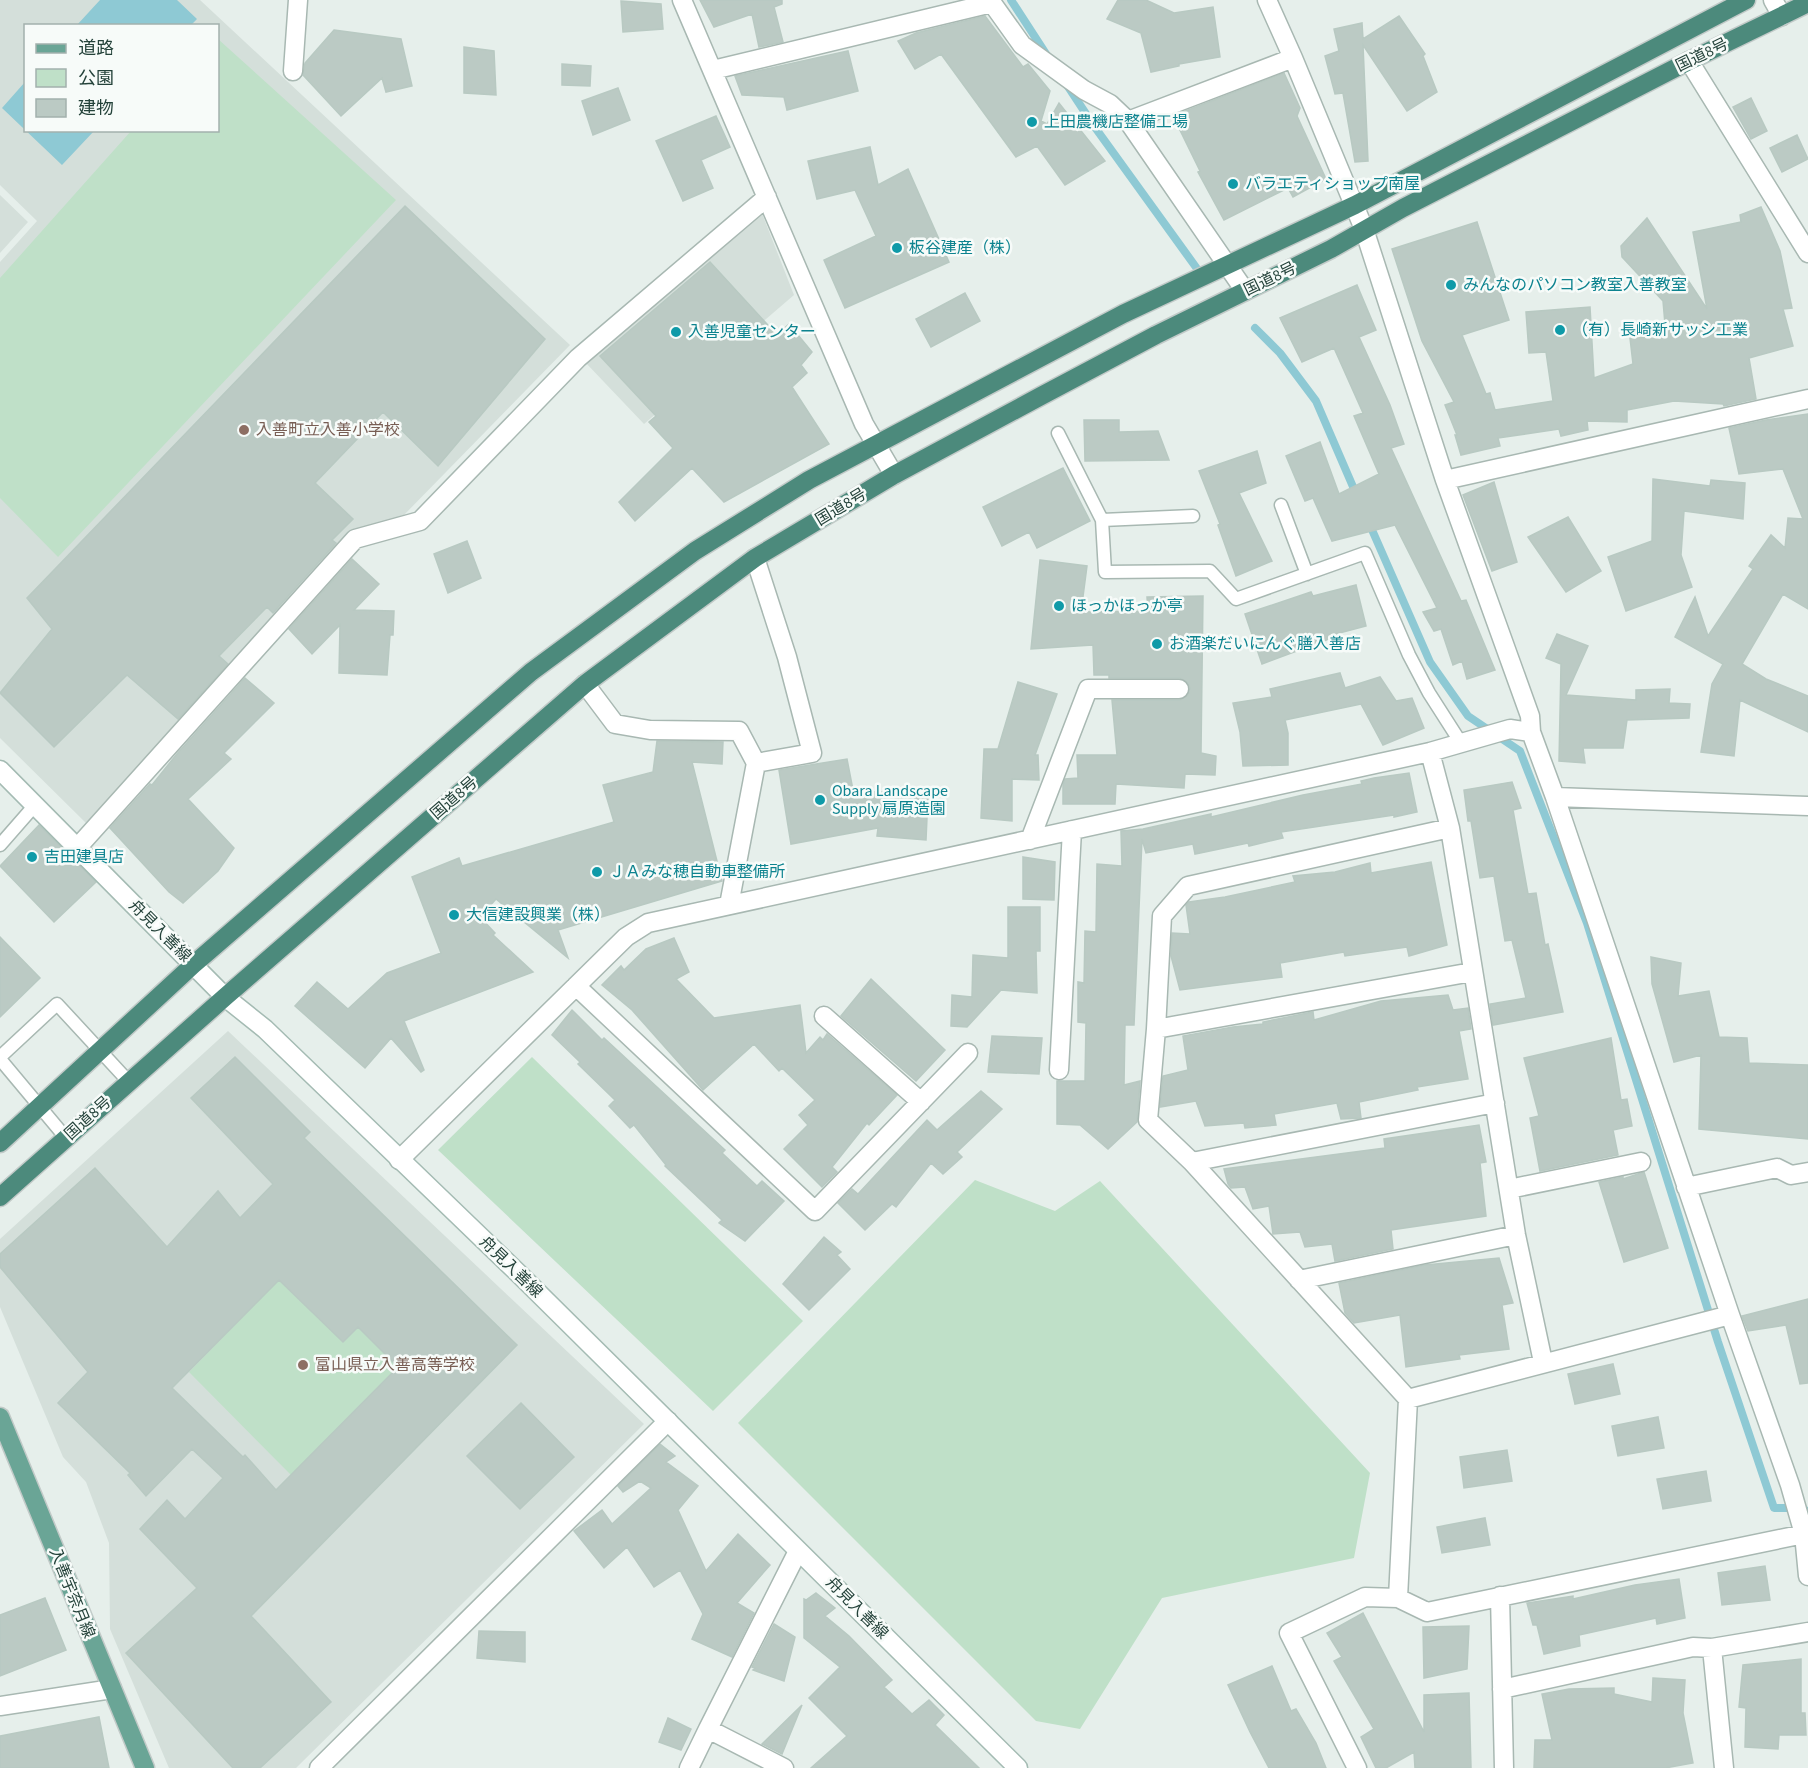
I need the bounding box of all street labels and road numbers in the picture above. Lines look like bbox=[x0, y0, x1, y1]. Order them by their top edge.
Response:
street label: 国道8号 bbox=[1672, 33, 1732, 77]
street label: 国道8号 bbox=[1240, 257, 1300, 301]
street label: 国道8号 bbox=[811, 483, 871, 531]
street label: 国道8号 bbox=[426, 771, 482, 825]
street label: 舟見入善線 bbox=[124, 895, 196, 967]
street label: 国道8号 bbox=[60, 1091, 116, 1145]
street label: 舟見入善線 bbox=[475, 1231, 547, 1303]
street label: 入善宇奈月線 bbox=[44, 1544, 100, 1642]
street label: 舟見入善線 bbox=[821, 1572, 893, 1644]

